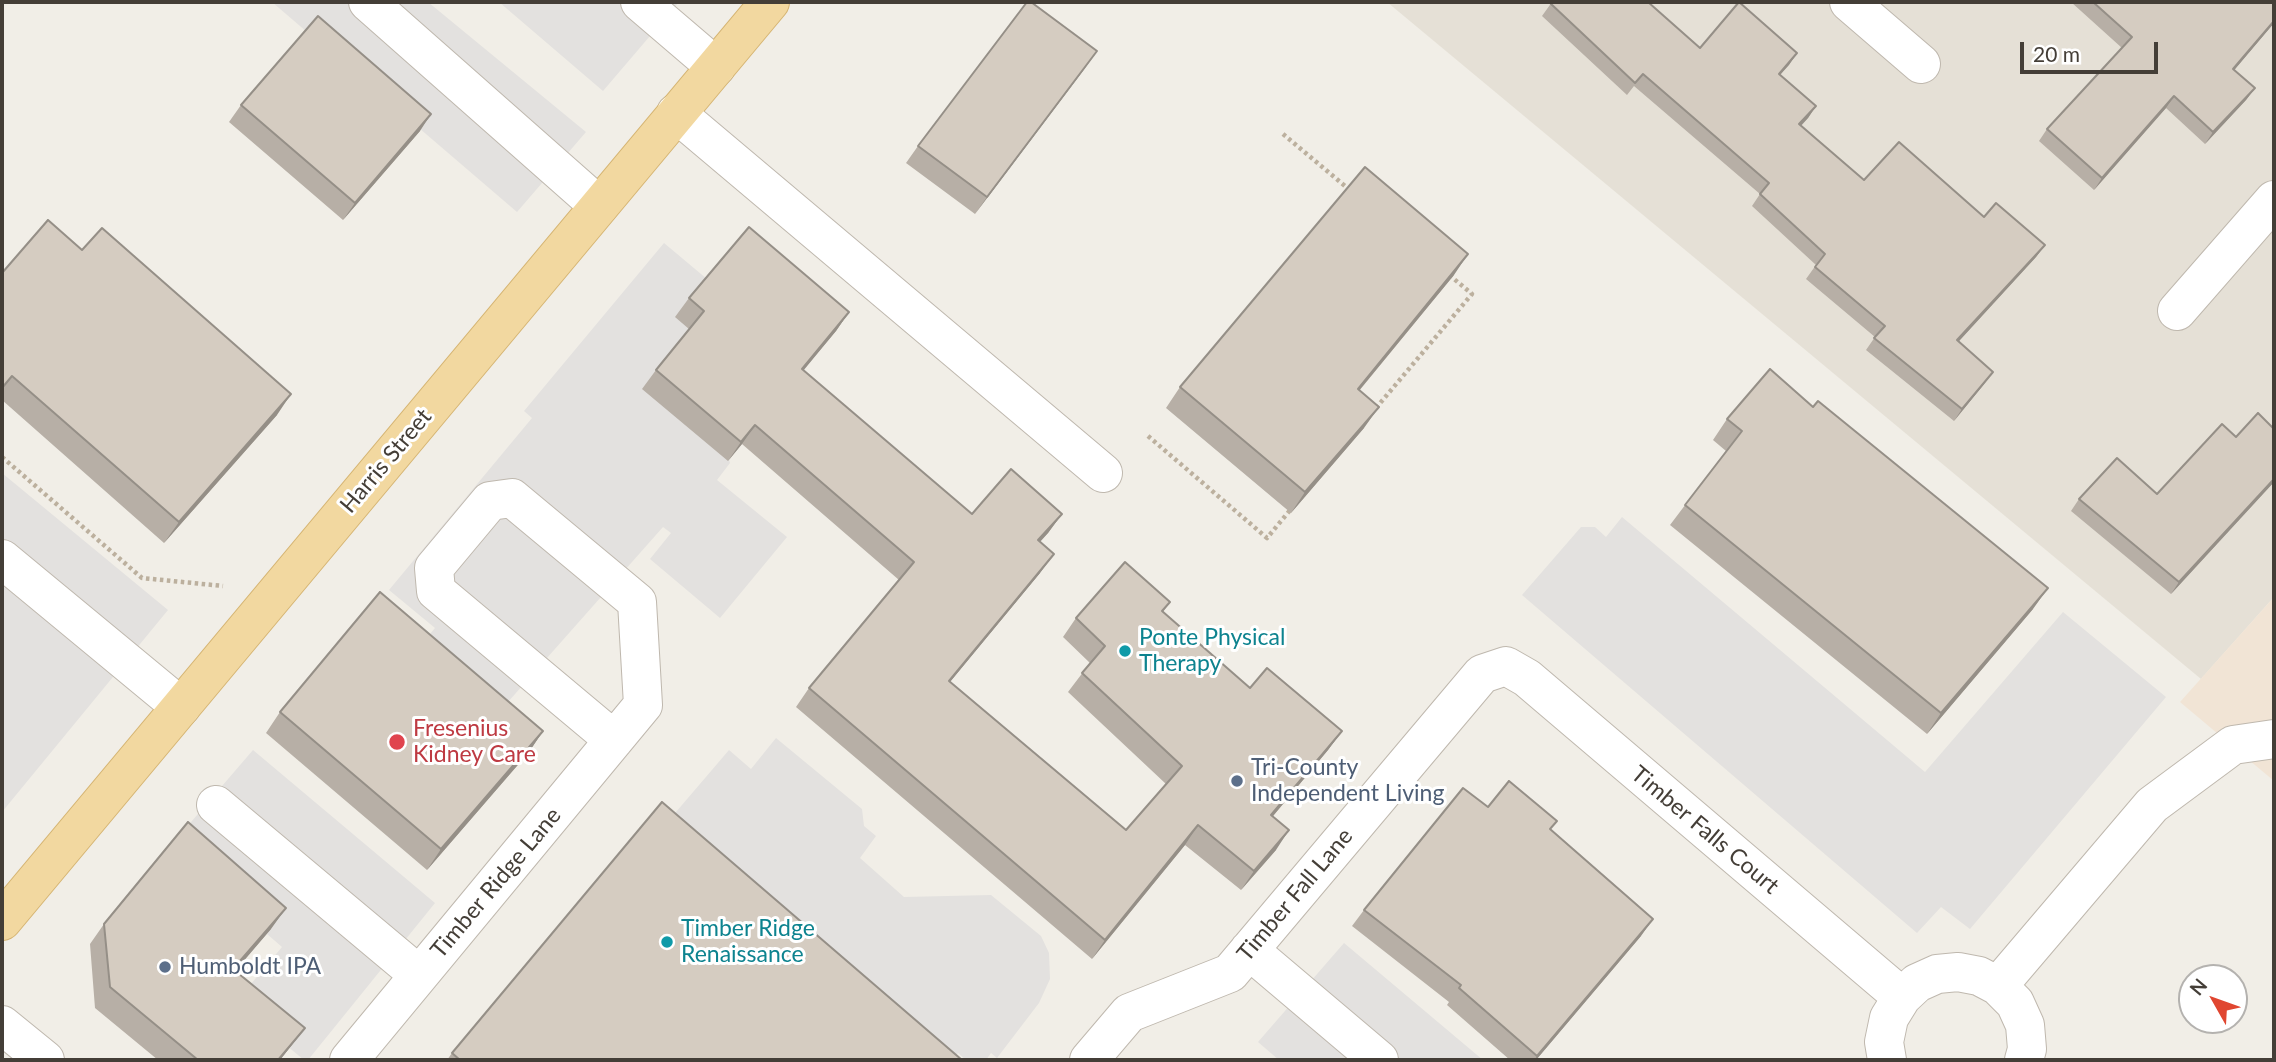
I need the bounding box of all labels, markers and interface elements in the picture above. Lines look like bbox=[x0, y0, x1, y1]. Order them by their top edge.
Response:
scale bar bbox=[2024, 28, 2162, 72]
text: 20 m bbox=[2033, 41, 2080, 66]
street label: Harris Street bbox=[335, 403, 437, 519]
place label: Ponte Physical Therapy bbox=[1139, 624, 1285, 678]
marker: Ponte Physical Therapy bbox=[1117, 643, 1133, 659]
place label: Fresenius Kidney Care bbox=[413, 715, 536, 769]
marker: Fresenius Kidney Care bbox=[387, 732, 407, 752]
place label: Tri-County Independent Living bbox=[1251, 754, 1444, 808]
street label: Timber Falls Court bbox=[1626, 760, 1784, 900]
marker: Tri-County Independent Living bbox=[1229, 773, 1245, 789]
street label: Timber Ridge Lane bbox=[425, 802, 567, 964]
street label: Timber Fall Lane bbox=[1231, 823, 1359, 967]
place label: Timber Ridge Renaissance bbox=[681, 915, 815, 969]
marker: Timber Ridge Renaissance bbox=[659, 934, 675, 950]
place label: Humboldt IPA bbox=[179, 953, 321, 981]
marker: Humboldt IPA bbox=[157, 959, 173, 975]
north arrow bbox=[2178, 964, 2248, 1034]
text: N bbox=[2185, 973, 2212, 999]

